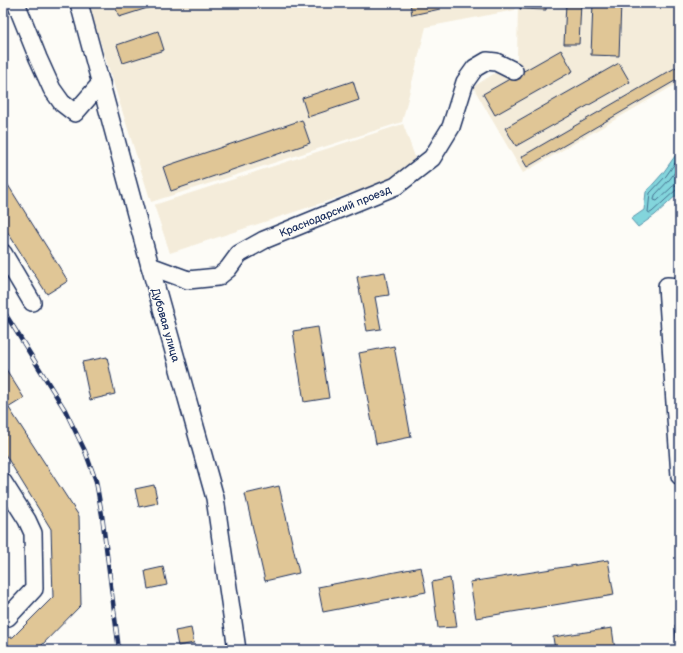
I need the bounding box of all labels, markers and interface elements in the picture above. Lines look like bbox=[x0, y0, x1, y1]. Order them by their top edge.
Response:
street label: Краснодарский проезд bbox=[277, 183, 393, 240]
street label: Дубовая улица bbox=[149, 287, 182, 364]

